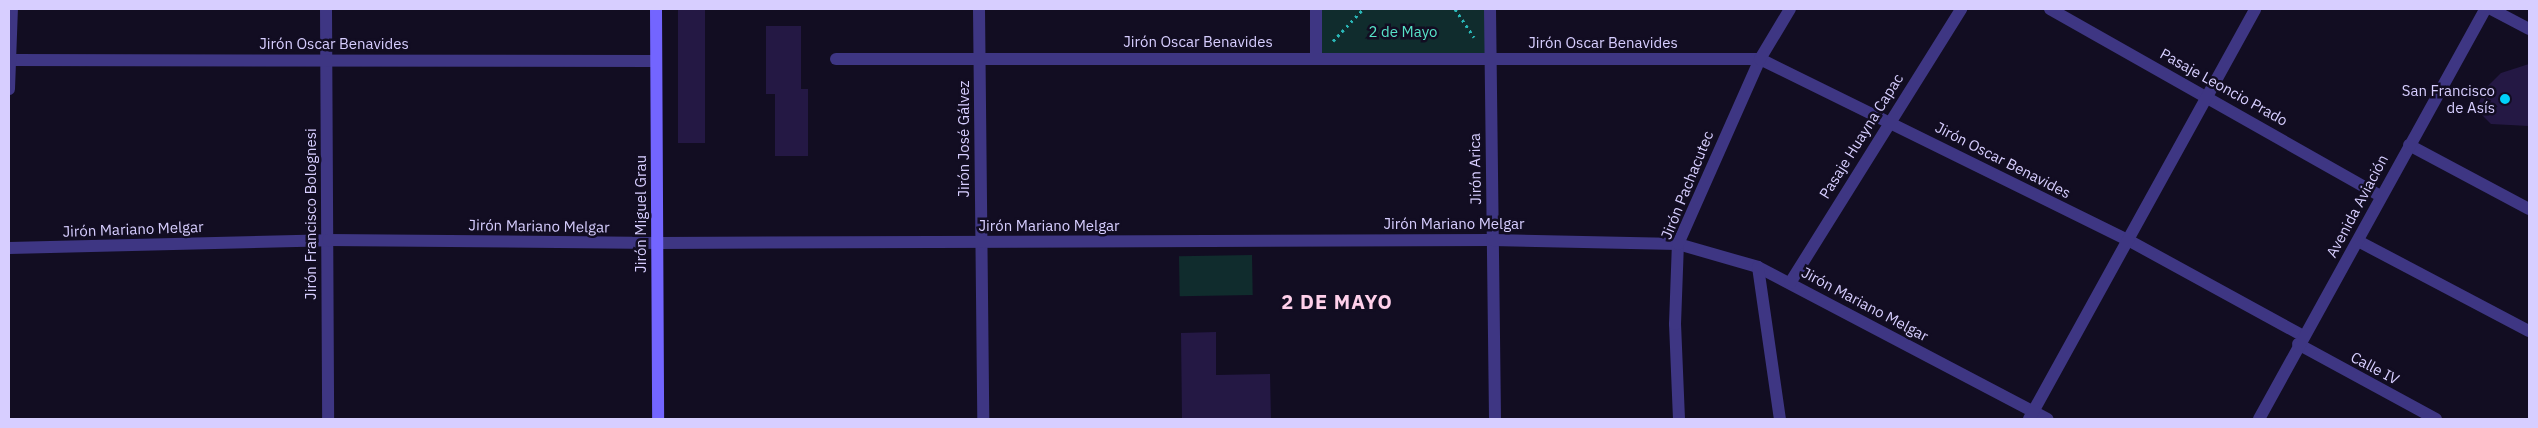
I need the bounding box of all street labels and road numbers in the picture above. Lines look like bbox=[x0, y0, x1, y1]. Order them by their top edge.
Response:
street label: Jirón Oscar Benavides bbox=[1123, 33, 1273, 51]
street label: Jirón Oscar Benavides bbox=[1528, 34, 1678, 52]
street label: Jirón Oscar Benavides bbox=[259, 35, 409, 53]
street label: Pasaje Leoncio Prado bbox=[2157, 44, 2291, 130]
street label: Pasaje Huayna Capac bbox=[1815, 70, 1907, 202]
street label: Jirón José Gálvez bbox=[955, 80, 973, 198]
street label: Jirón Oscar Benavides bbox=[1932, 118, 2074, 202]
street label: Jirón Francisco Bolognesi bbox=[302, 128, 320, 300]
street label: Jirón Pachacutec bbox=[1657, 128, 1717, 242]
street label: Jirón Arica bbox=[1465, 133, 1485, 205]
street label: Avenida Aviación bbox=[2322, 151, 2392, 261]
street label: Jirón Miguel Grau bbox=[632, 155, 650, 273]
street label: Jirón Mariano Melgar bbox=[1383, 215, 1525, 233]
street label: Jirón Mariano Melgar bbox=[468, 216, 610, 236]
street label: Jirón Mariano Melgar bbox=[978, 217, 1120, 235]
street label: Jirón Mariano Melgar bbox=[62, 218, 204, 240]
street label: Jirón Mariano Melgar bbox=[1798, 263, 1932, 345]
street label: Calle IV bbox=[2348, 348, 2402, 388]

